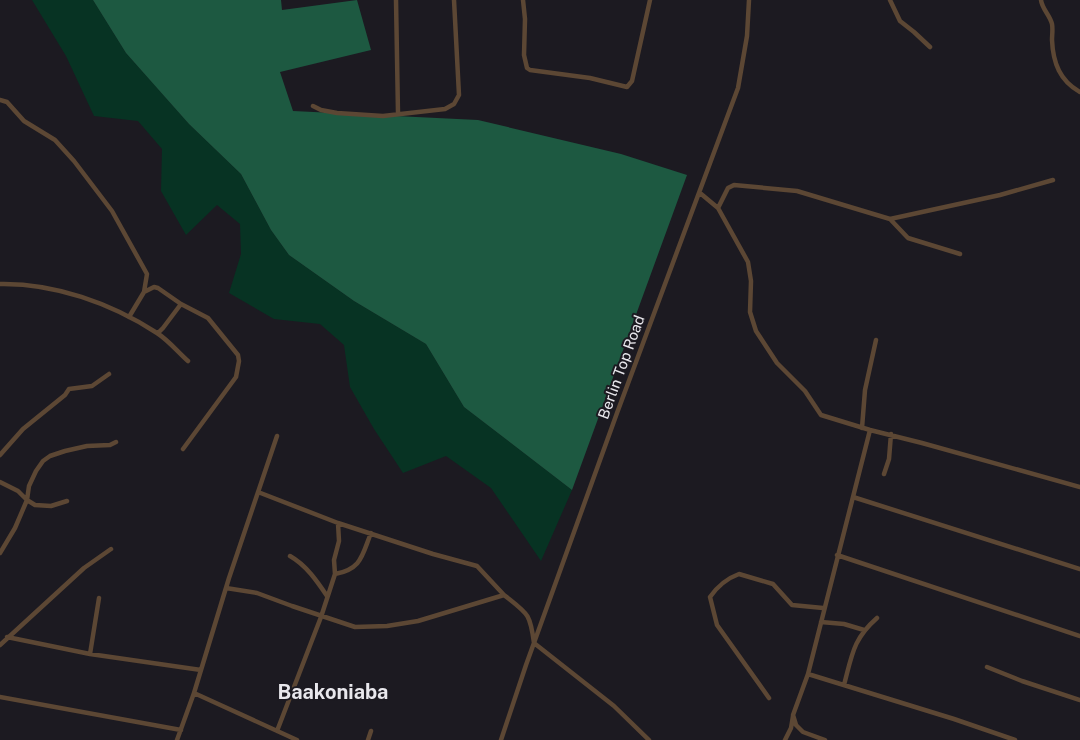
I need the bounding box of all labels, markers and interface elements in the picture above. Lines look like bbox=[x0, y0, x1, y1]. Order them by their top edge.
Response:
street label: Berlin Top Road bbox=[594, 313, 648, 421]
district label: Baakoniaba bbox=[278, 680, 388, 704]

